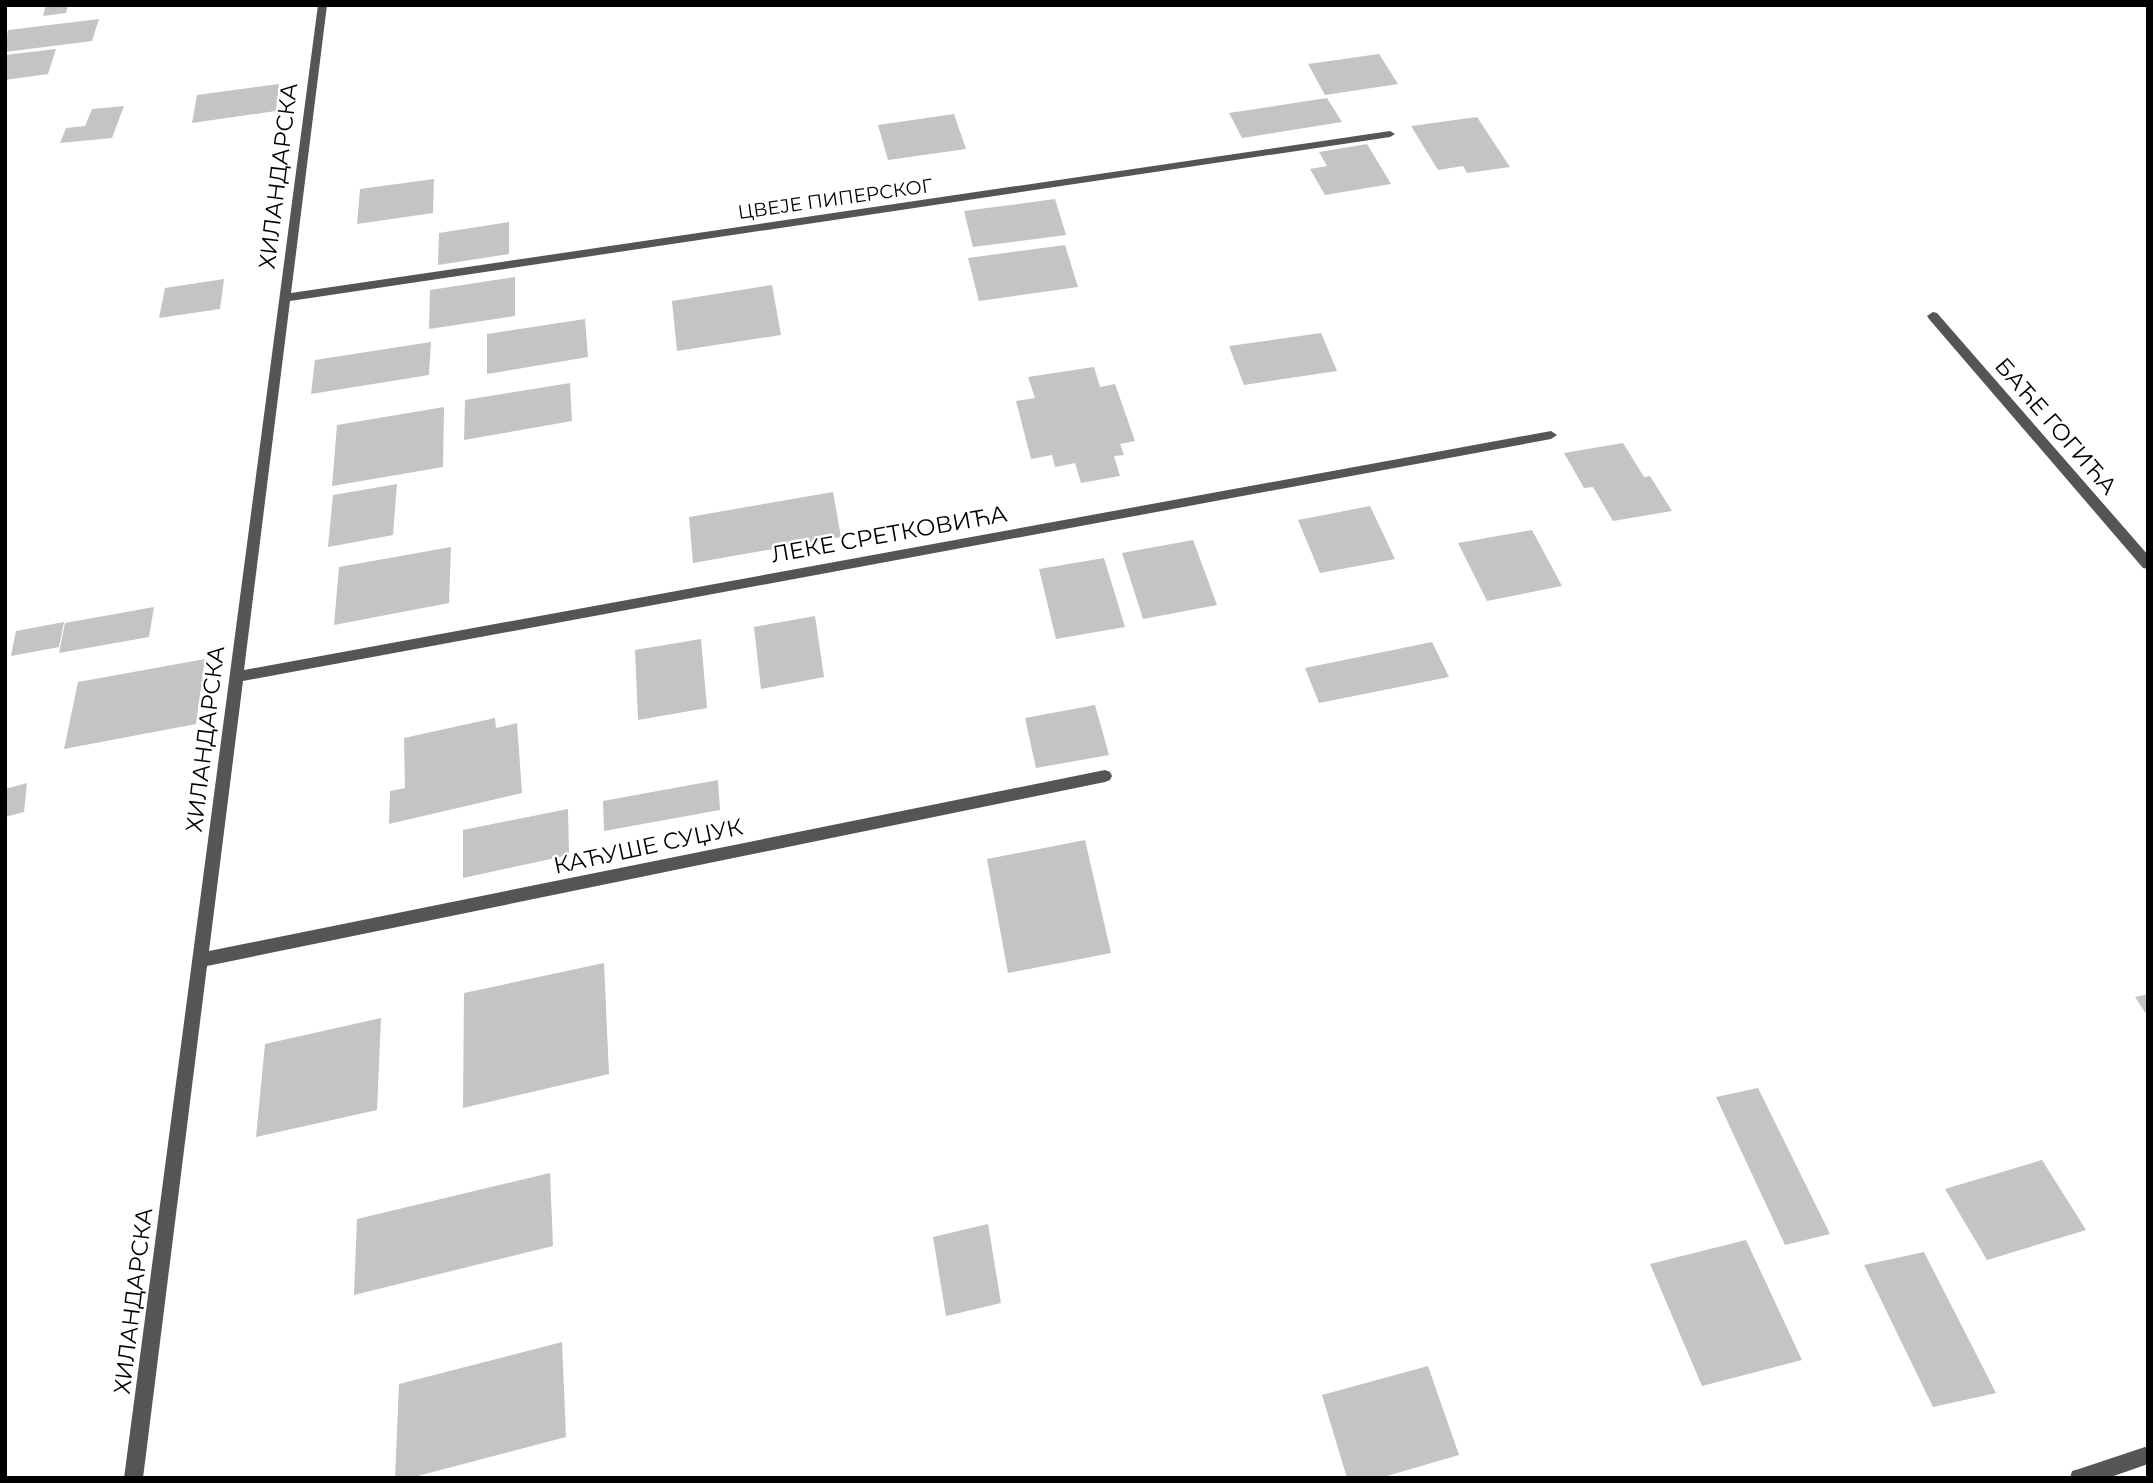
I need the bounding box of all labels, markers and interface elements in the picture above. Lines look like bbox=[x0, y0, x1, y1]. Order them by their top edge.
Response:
street label: ХИЛАНДАРСКА bbox=[253, 81, 303, 271]
street label: ЦВЕЈЕ ПИПЕРСКОГ bbox=[736, 174, 934, 224]
street label: БАЋЕ ГОГИЋА bbox=[1989, 352, 2123, 500]
street label: ЛЕКЕ СРЕТКОВИЋА bbox=[769, 499, 1009, 569]
street label: ХИЛАНДАРСКА bbox=[180, 644, 230, 834]
street label: КАЋУШЕ СУЏУК bbox=[551, 812, 745, 880]
street label: ХИЛАНДАРСКА bbox=[108, 1206, 158, 1396]

